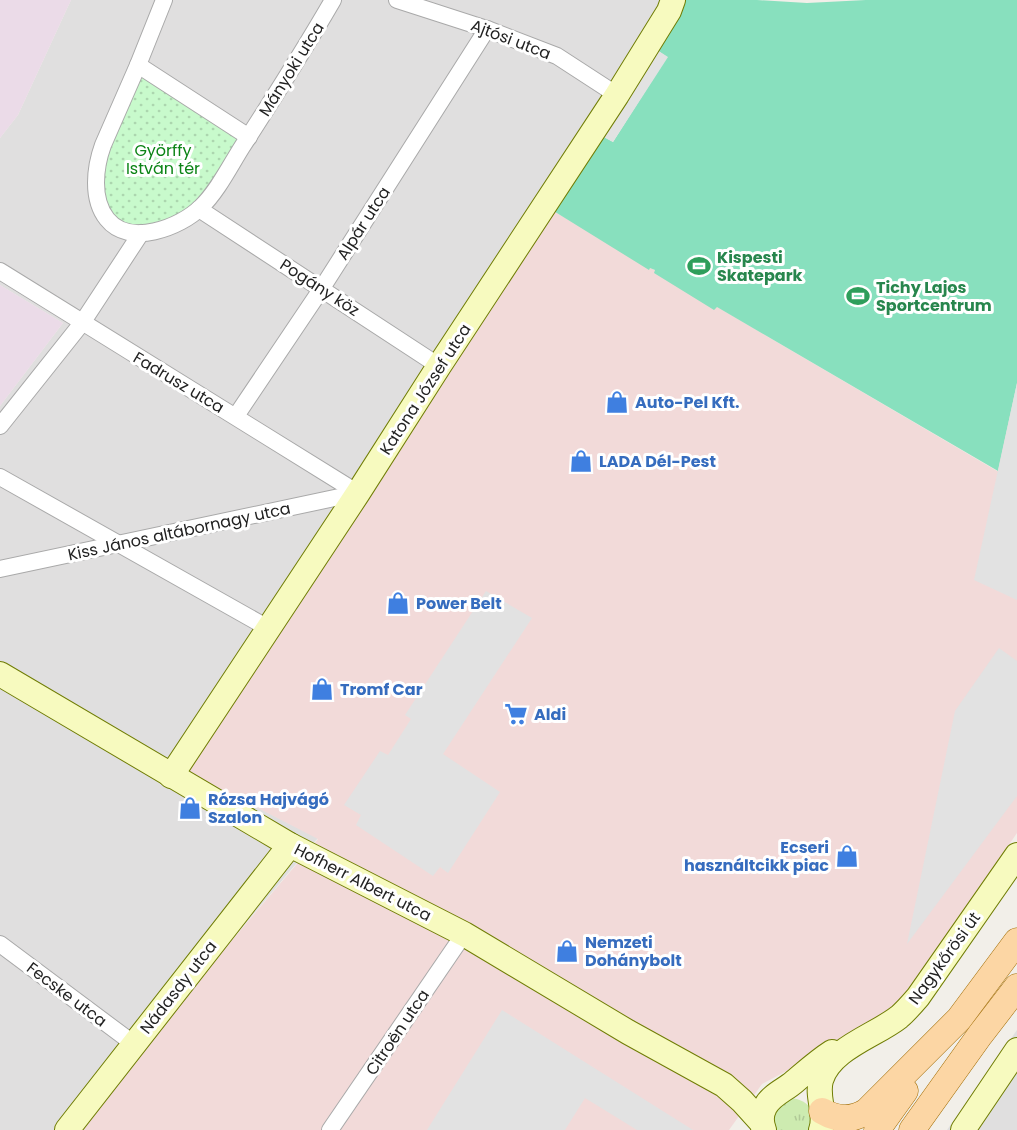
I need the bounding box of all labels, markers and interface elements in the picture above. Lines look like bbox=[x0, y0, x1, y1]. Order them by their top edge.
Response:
street label: Ajtósi utca bbox=[468, 14, 554, 65]
street label: Mányoki utca bbox=[253, 18, 330, 121]
park label: Györffy István tér bbox=[126, 139, 200, 180]
street label: Alpár utca bbox=[331, 182, 396, 264]
place label: Kispesti Skatepark bbox=[717, 246, 803, 287]
street label: Pogány köz bbox=[276, 253, 364, 322]
sports icon: Kispesti Skatepark bbox=[686, 253, 712, 279]
place label: Tichy Lajos Sportcentrum bbox=[876, 276, 992, 317]
sports icon: Tichy Lajos Sportcentrum bbox=[845, 283, 871, 309]
street label: Katona József utca bbox=[374, 319, 477, 459]
street label: Fadrusz utca bbox=[129, 346, 229, 419]
shop icon: Auto-Pel Kft. bbox=[604, 389, 630, 415]
place label: Auto-Pel Kft. bbox=[635, 391, 739, 414]
shop icon: LADA Dél-Pest bbox=[568, 448, 594, 474]
place label: LADA Dél-Pest bbox=[599, 450, 716, 473]
street label: Kiss János altábornagy utca bbox=[66, 497, 293, 566]
shop icon: Power Belt bbox=[385, 590, 411, 616]
place label: Power Belt bbox=[416, 592, 502, 615]
shop icon: Tromf Car bbox=[309, 676, 335, 702]
place label: Tromf Car bbox=[340, 678, 423, 701]
supermarket icon: Aldi bbox=[503, 701, 529, 727]
place label: Aldi bbox=[534, 703, 566, 726]
place label: Rózsa Hajvágó Szalon bbox=[208, 788, 329, 829]
shop icon: Rózsa Hajvágó Szalon bbox=[177, 795, 203, 821]
place label: Ecseri használtcikk piac bbox=[684, 836, 829, 877]
street label: Hofherr Albert utca bbox=[290, 838, 435, 927]
shop icon: Ecseri használtcikk piac bbox=[834, 843, 860, 869]
street label: Nagykőrösi út bbox=[903, 907, 986, 1009]
place label: Nemzeti Dohánybolt bbox=[585, 931, 682, 972]
street label: Nádasdy utca bbox=[135, 936, 222, 1039]
shop icon: Nemzeti Dohánybolt bbox=[554, 938, 580, 964]
street label: Fecske utca bbox=[22, 957, 112, 1032]
street label: Citroën utca bbox=[360, 985, 435, 1080]

